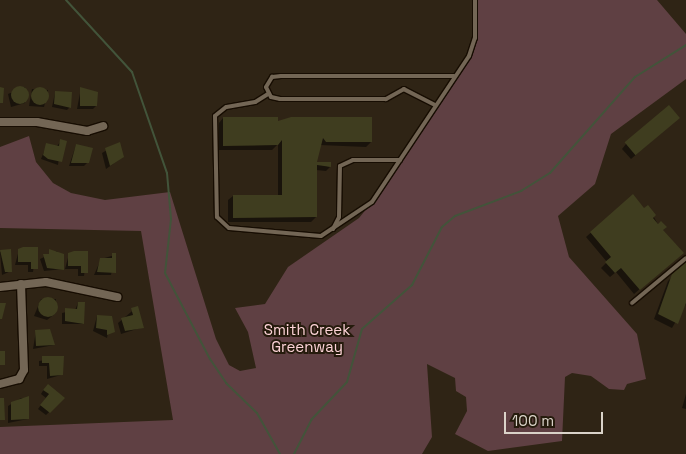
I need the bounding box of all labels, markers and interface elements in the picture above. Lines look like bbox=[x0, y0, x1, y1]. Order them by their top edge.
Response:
park label: Smith Creek Greenway bbox=[264, 320, 350, 355]
scale bar bbox=[506, 402, 605, 434]
text: 100 m bbox=[512, 411, 554, 430]

